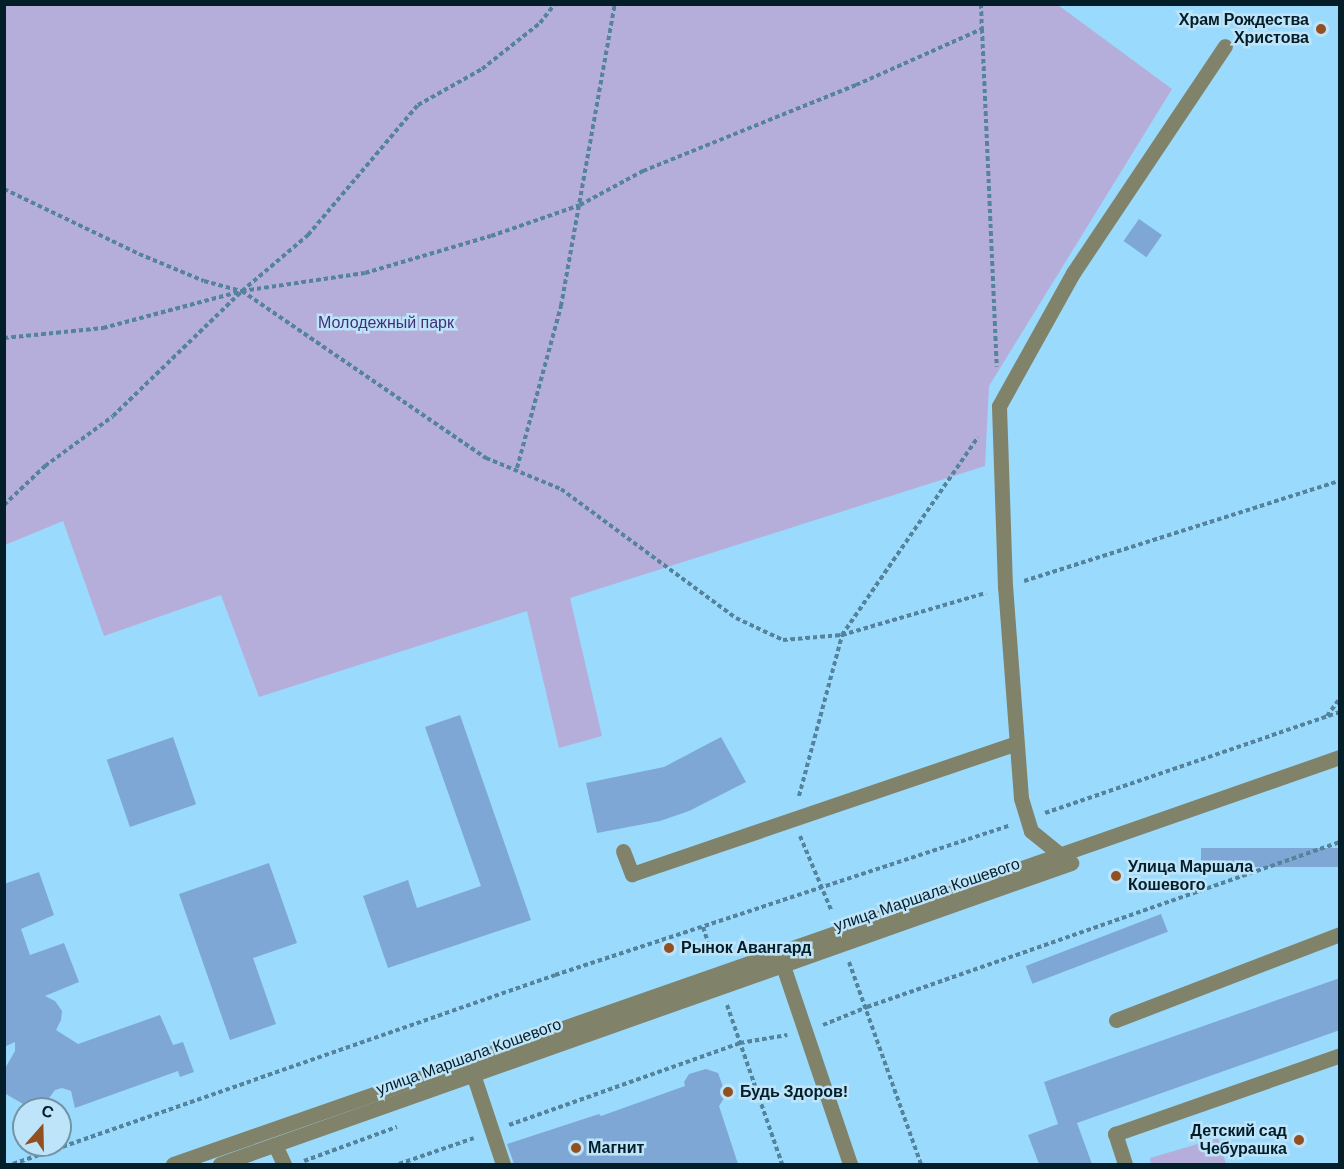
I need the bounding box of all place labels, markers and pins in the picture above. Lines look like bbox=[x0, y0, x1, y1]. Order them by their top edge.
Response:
place label: Храм Рождества Христова bbox=[1179, 10, 1309, 48]
marker: Храм Рождества Христова bbox=[1314, 22, 1328, 36]
place label: Улица Маршала Кошевого bbox=[1128, 857, 1253, 895]
marker: Улица Маршала Кошевого bbox=[1109, 869, 1123, 883]
place label: Рынок Авангард bbox=[681, 938, 811, 958]
marker: Рынок Авангард bbox=[662, 941, 676, 955]
place label: Будь Здоров! bbox=[740, 1082, 848, 1102]
marker: Будь Здоров! bbox=[721, 1085, 735, 1099]
place label: Детский сад Чебурашка bbox=[1191, 1121, 1287, 1159]
marker: Детский сад Чебурашка bbox=[1292, 1133, 1306, 1147]
place label: Магнит bbox=[588, 1138, 644, 1158]
marker: Магнит bbox=[569, 1141, 583, 1155]

